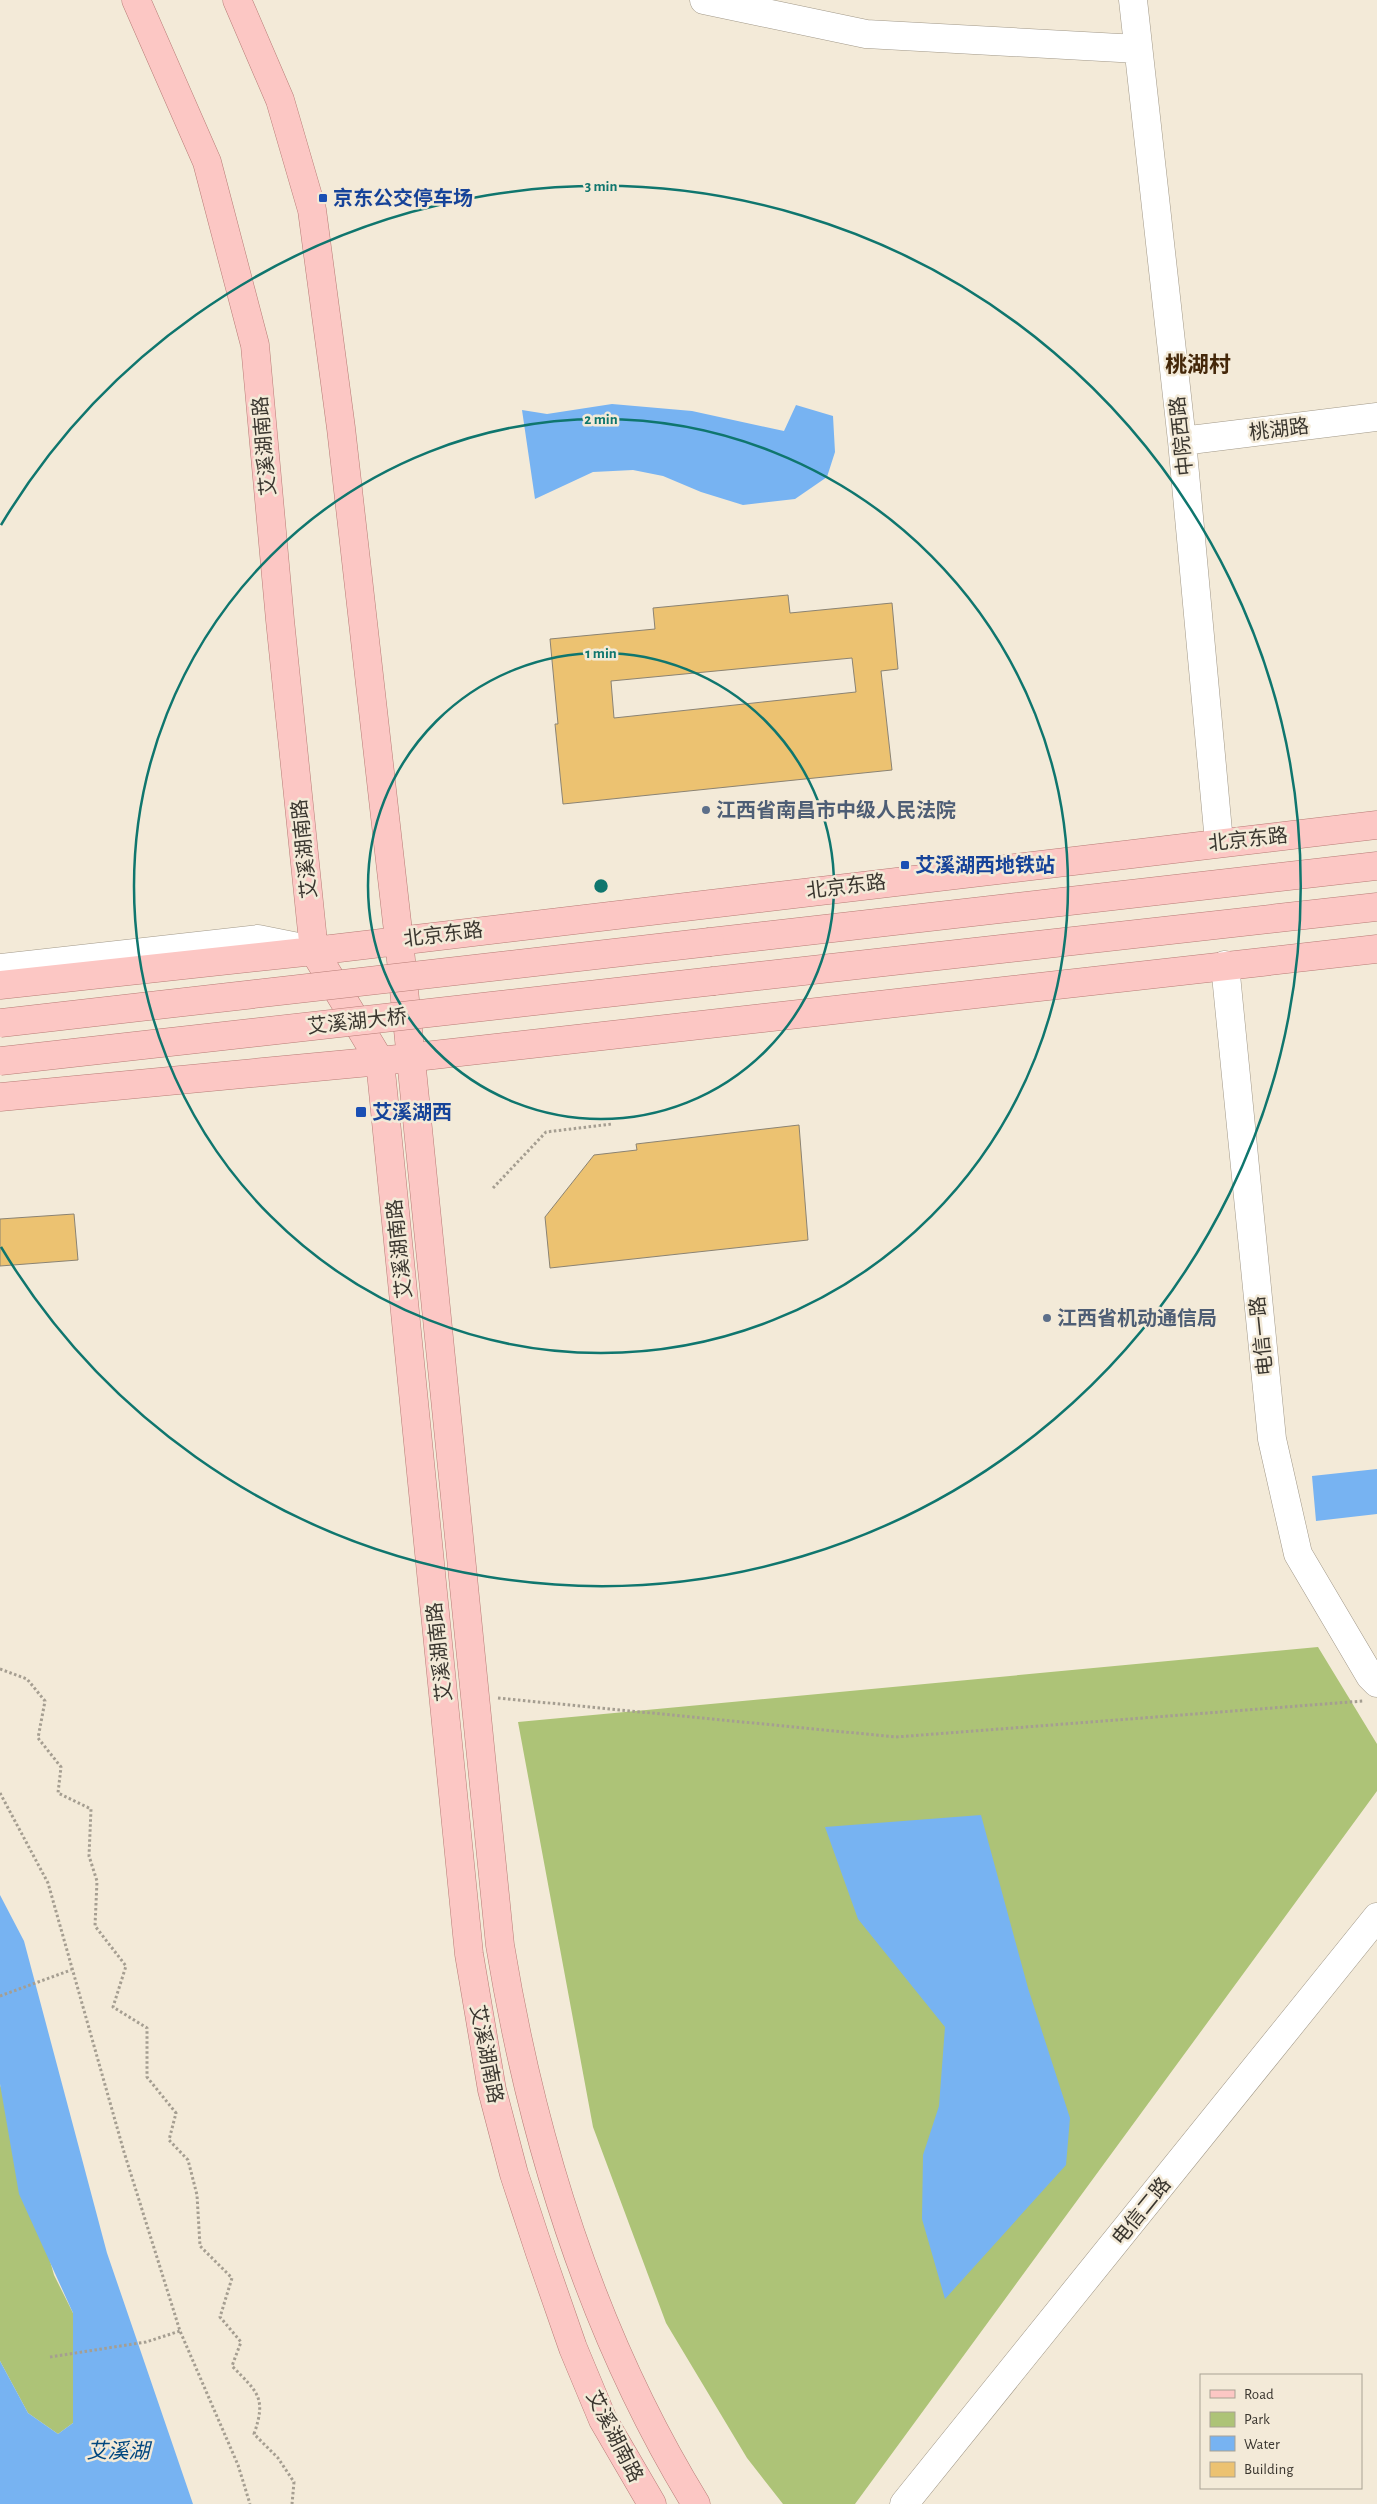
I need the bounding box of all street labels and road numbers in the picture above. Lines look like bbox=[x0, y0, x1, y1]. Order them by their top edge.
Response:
street label: 艾溪湖南路 bbox=[250, 395, 279, 497]
street label: 中院西路 bbox=[1167, 395, 1196, 477]
street label: 桃湖路 bbox=[1248, 415, 1310, 444]
street label: 艾溪湖南路 bbox=[289, 798, 320, 900]
street label: 北京东路 bbox=[1207, 825, 1289, 854]
street label: 北京东路 bbox=[805, 871, 887, 902]
street label: 北京东路 bbox=[402, 919, 484, 950]
street label: 艾溪湖大桥 bbox=[306, 1006, 408, 1037]
street label: 艾溪湖南路 bbox=[384, 1198, 415, 1300]
street label: 电信一路 bbox=[1247, 1295, 1276, 1377]
street label: 艾溪湖南路 bbox=[424, 1601, 455, 1703]
street label: 艾溪湖南路 bbox=[467, 2003, 506, 2105]
street label: 电信二路 bbox=[1108, 2174, 1175, 2249]
street label: 艾溪湖南路 bbox=[582, 2387, 647, 2486]

